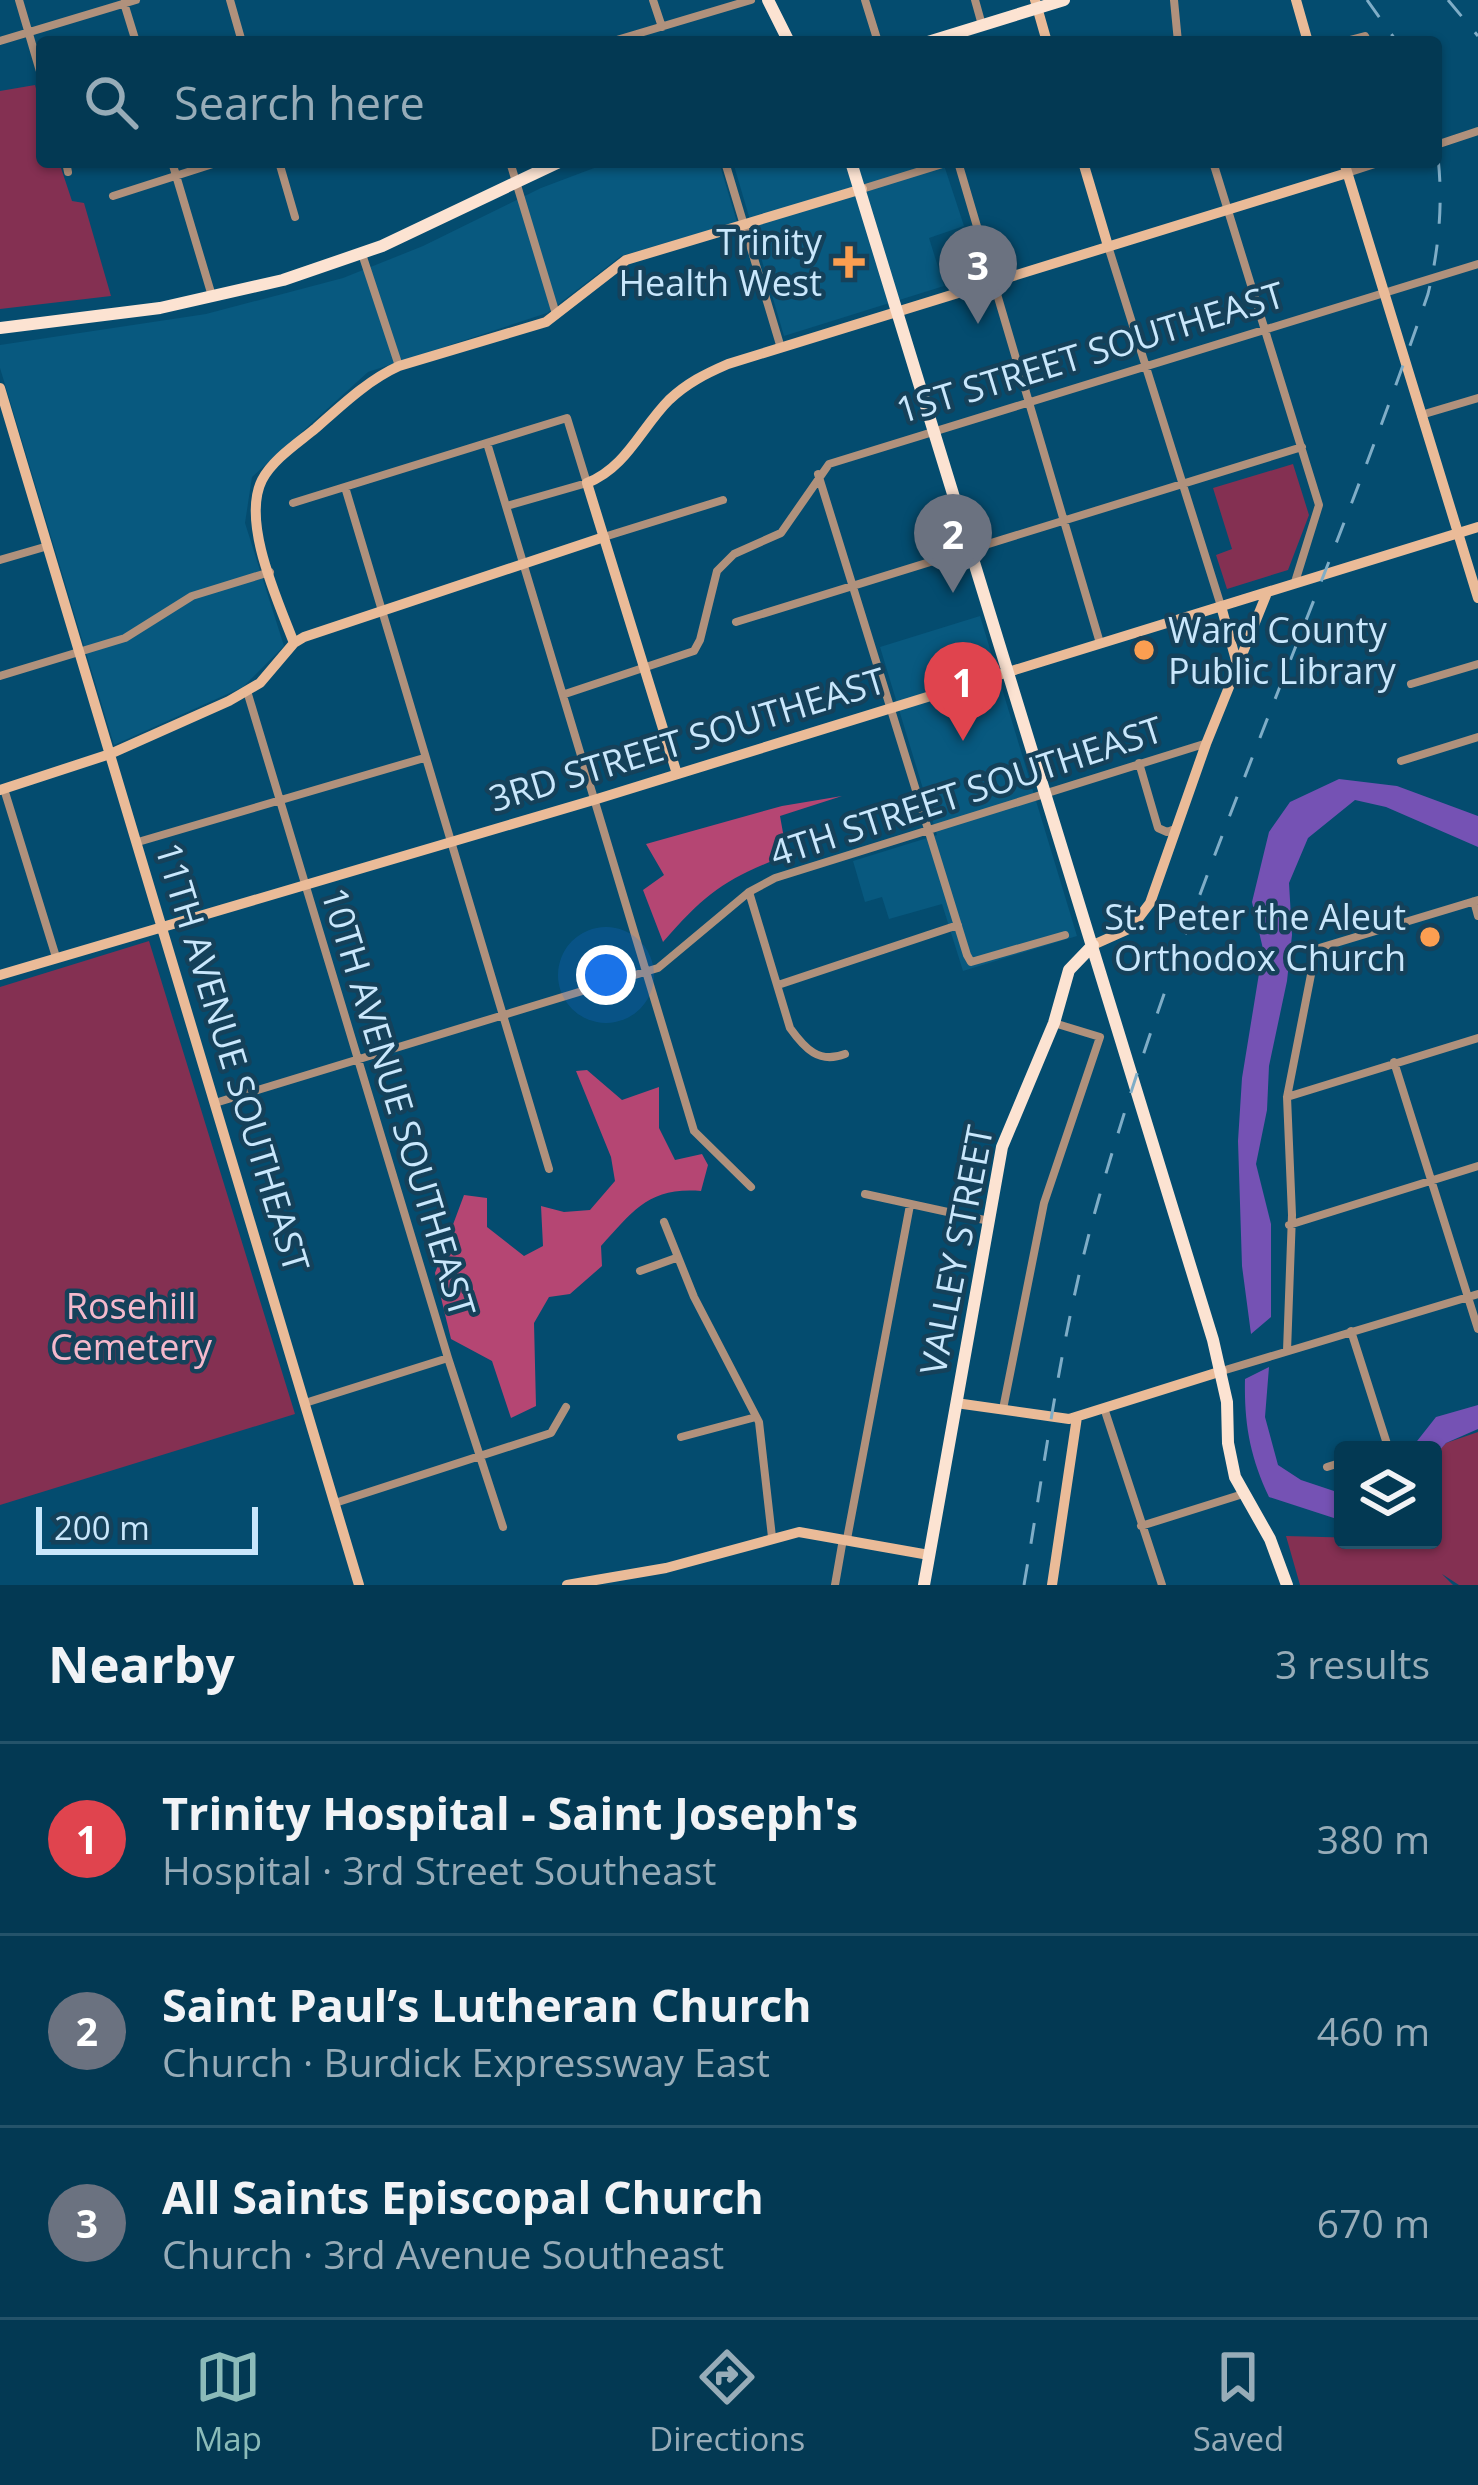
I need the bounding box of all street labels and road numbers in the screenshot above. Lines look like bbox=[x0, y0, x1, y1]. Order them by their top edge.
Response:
street label: 1ST STREET SOUTHEAST bbox=[890, 270, 1290, 434]
street label: 3RD STREET SOUTHEAST bbox=[483, 655, 891, 823]
street label: 4TH STREET SOUTHEAST bbox=[763, 704, 1169, 878]
street label: 11TH AVENUE SOUTHEAST bbox=[144, 836, 322, 1278]
street label: 10TH AVENUE SOUTHEAST bbox=[310, 881, 488, 1323]
street label: VALLEY STREET bbox=[908, 1121, 1004, 1379]

